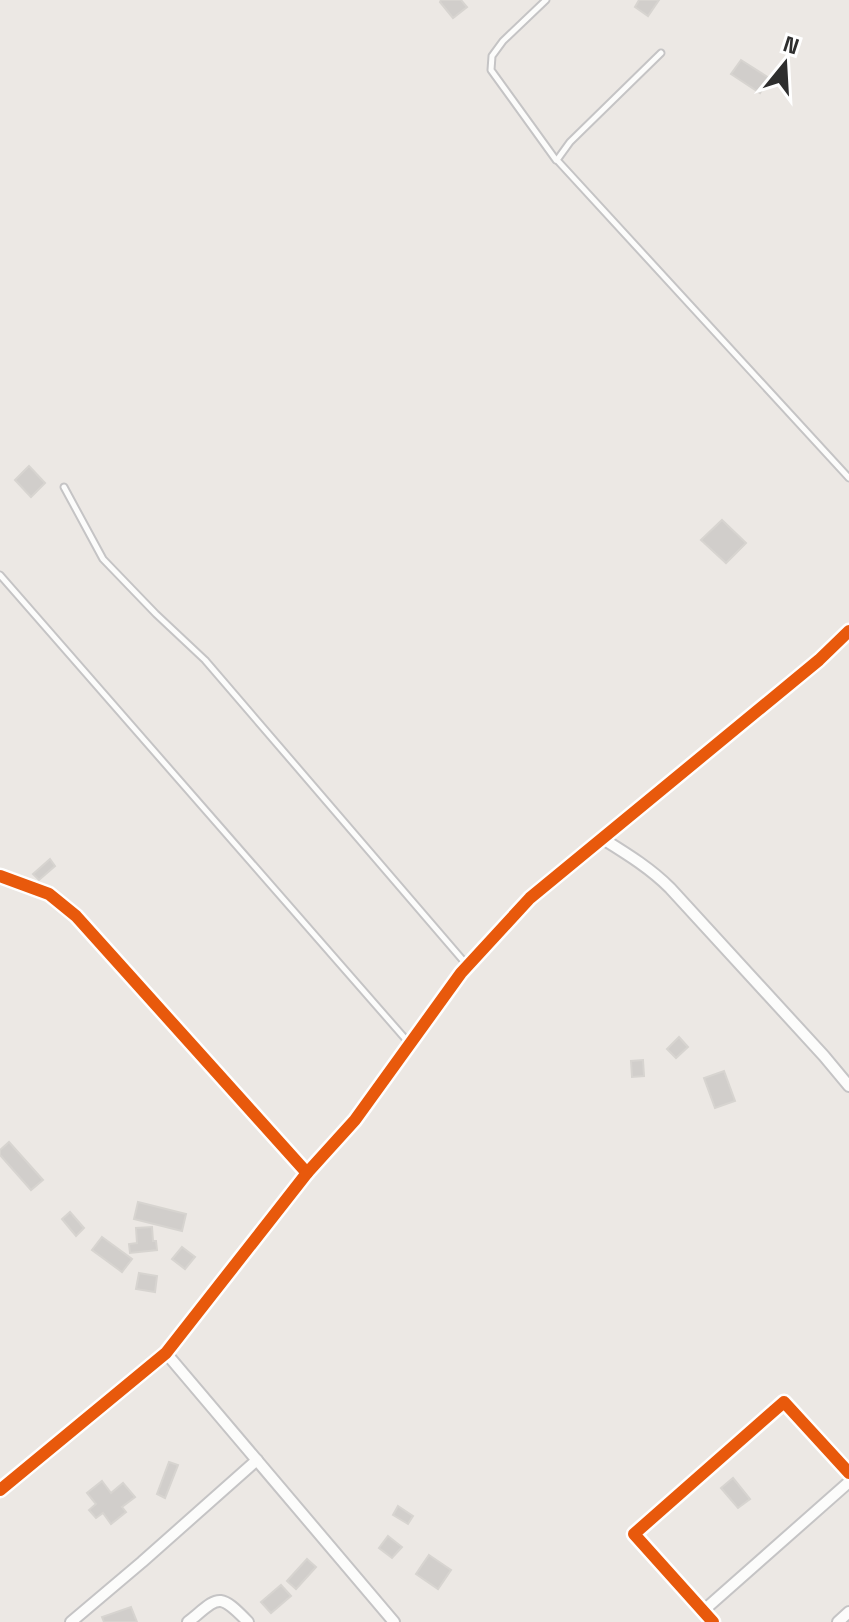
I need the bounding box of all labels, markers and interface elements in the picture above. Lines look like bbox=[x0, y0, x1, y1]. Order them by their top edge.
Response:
north arrow bbox=[745, 24, 825, 104]
text: N bbox=[780, 29, 803, 61]

